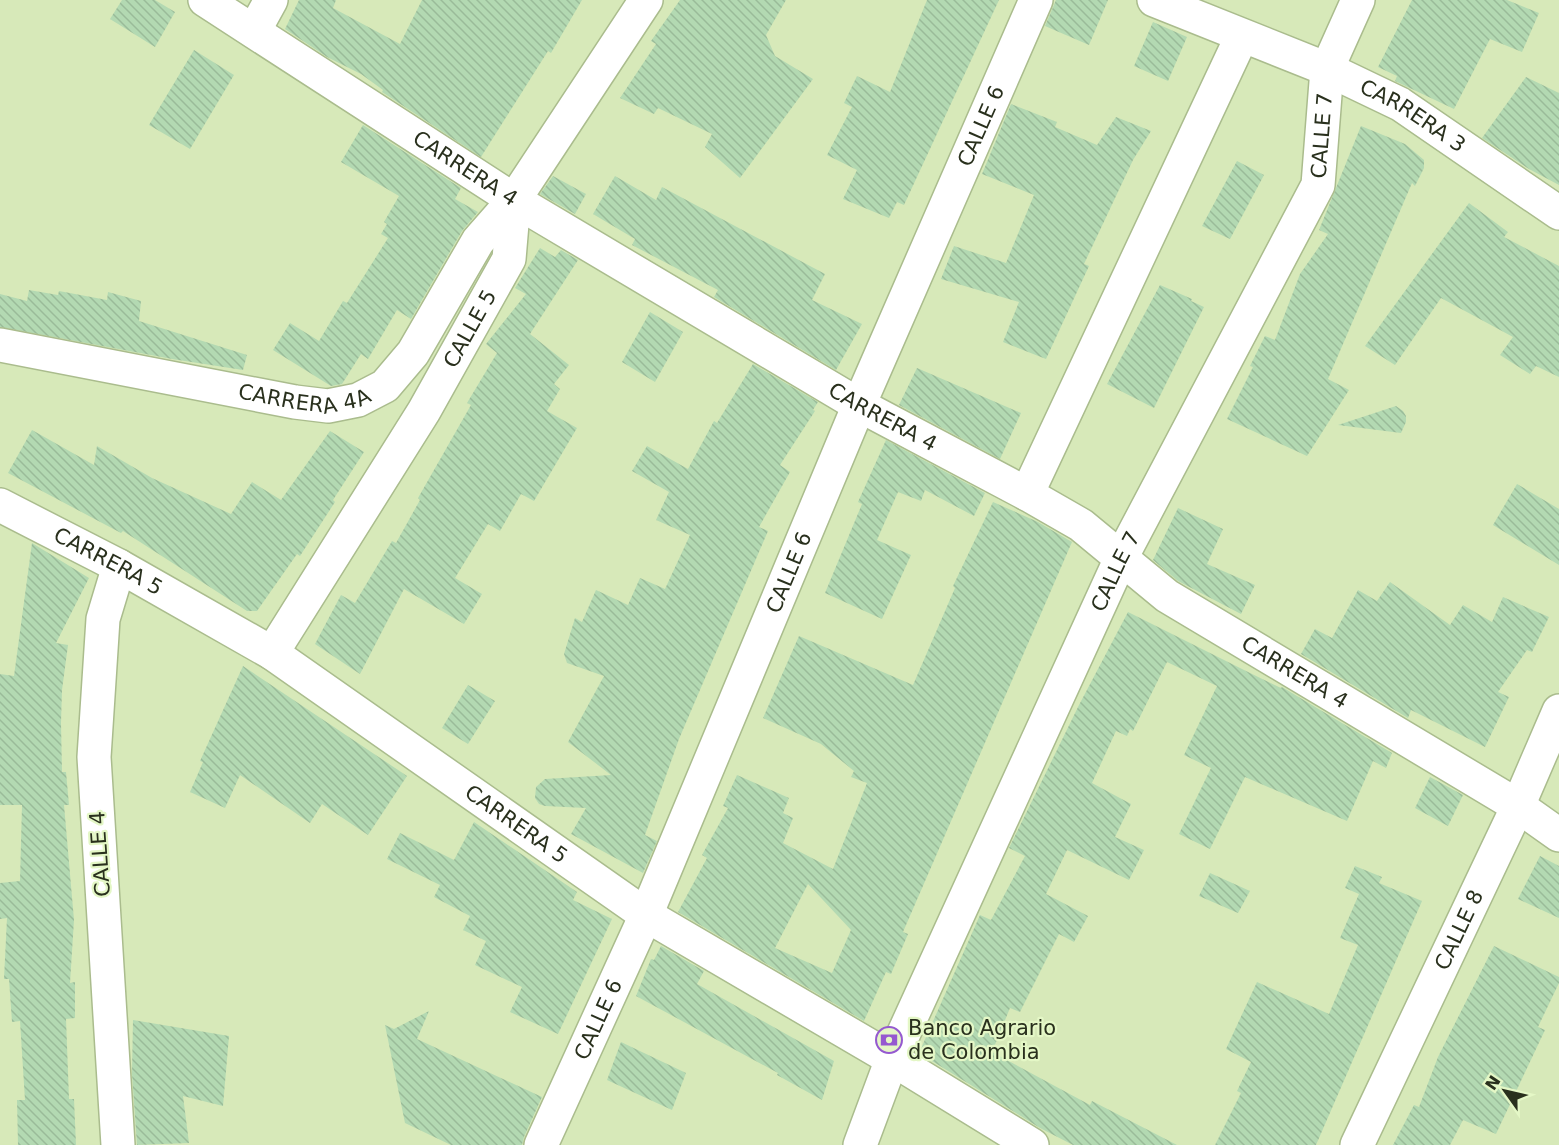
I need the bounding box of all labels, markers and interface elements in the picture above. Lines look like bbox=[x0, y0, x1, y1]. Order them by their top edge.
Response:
street label: CARRERA 3 bbox=[1356, 75, 1470, 157]
street label: CALLE 6 bbox=[953, 82, 1009, 170]
street label: CALLE 7 bbox=[1307, 92, 1337, 179]
street label: CARRERA 4 bbox=[408, 126, 522, 211]
street label: CALLE 5 bbox=[439, 285, 501, 372]
street label: CARRERA 4 bbox=[824, 378, 941, 456]
street label: CARRERA 4A bbox=[236, 379, 375, 419]
street label: CARRERA 5 bbox=[50, 523, 167, 600]
street label: CALLE 7 bbox=[1086, 527, 1145, 615]
street label: CALLE 6 bbox=[761, 528, 817, 617]
street label: CARRERA 4 bbox=[1237, 631, 1352, 713]
street label: CARRERA 5 bbox=[460, 780, 572, 868]
street label: CALLE 4 bbox=[85, 810, 115, 898]
street label: CALLE 8 bbox=[1430, 886, 1488, 974]
street label: CALLE 6 bbox=[570, 975, 627, 1063]
place label: Banco Agrario de Colombia bbox=[908, 1016, 1056, 1064]
bank icon: Banco Agrario de Colombia bbox=[874, 1025, 904, 1055]
north arrow bbox=[1475, 1061, 1535, 1121]
text: N bbox=[1481, 1072, 1505, 1094]

